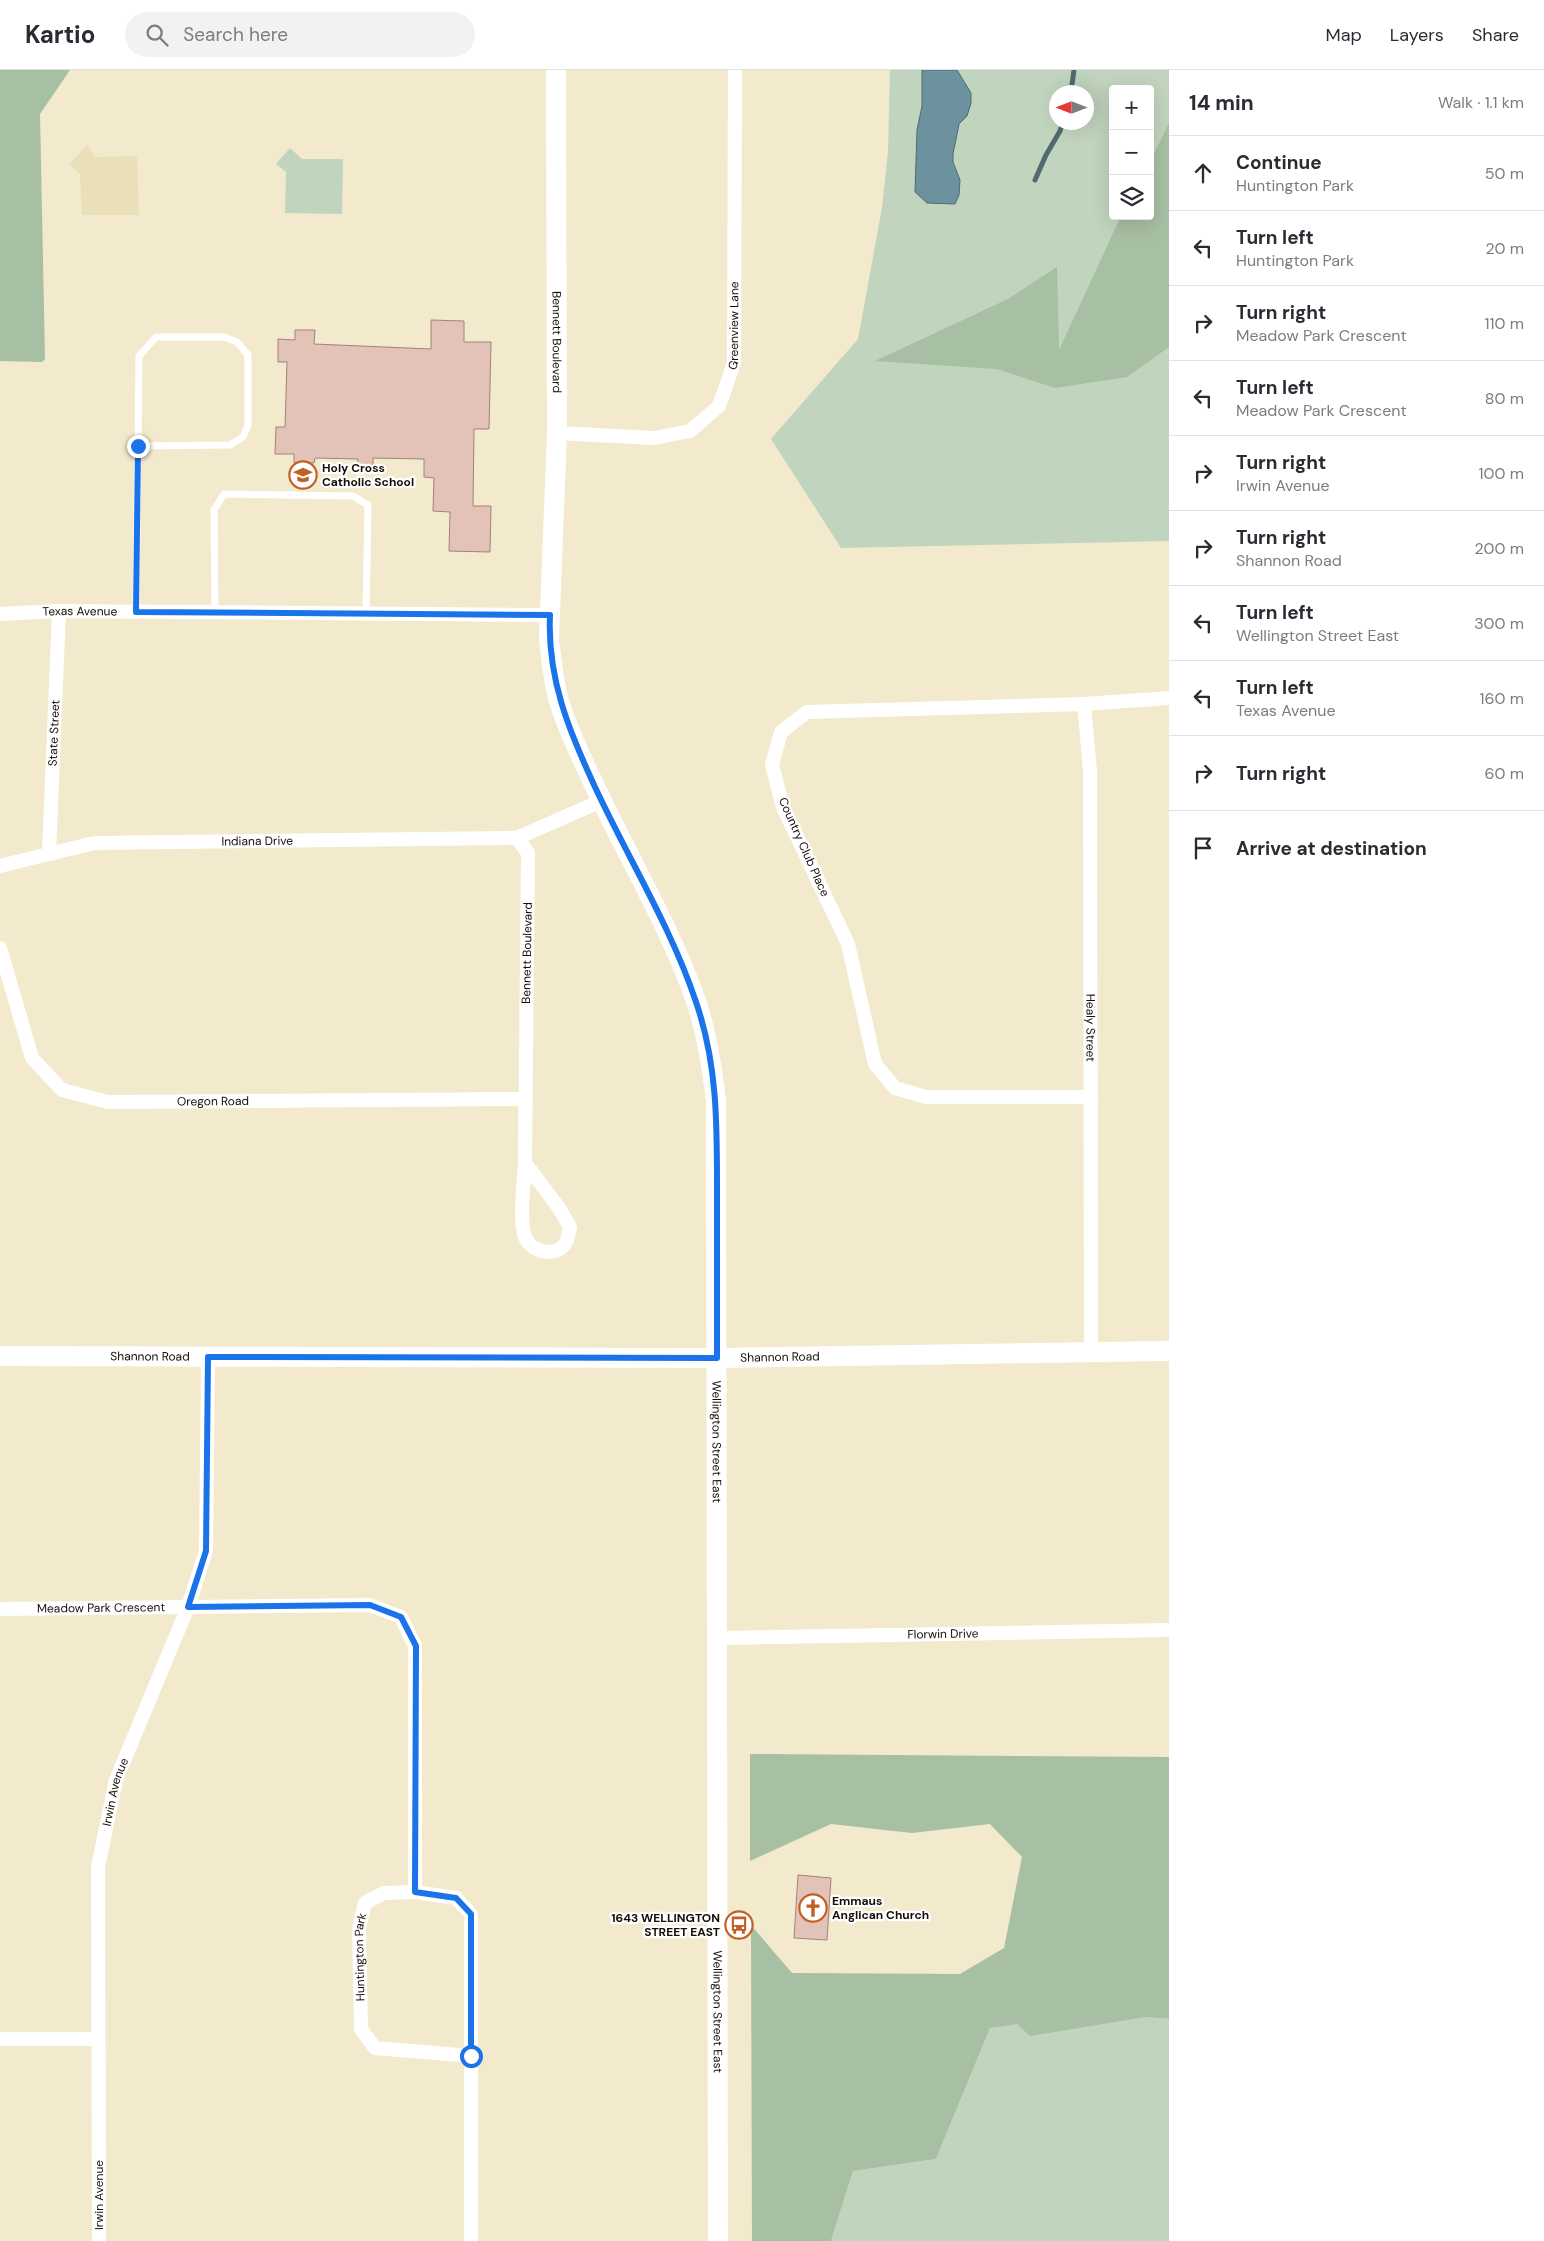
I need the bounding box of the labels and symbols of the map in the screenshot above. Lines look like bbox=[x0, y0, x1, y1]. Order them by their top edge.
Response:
north arrow bbox=[1049, 85, 1094, 130]
street label: Greenview Lane bbox=[724, 281, 742, 372]
street label: Bennett Boulevard bbox=[549, 291, 565, 393]
route end bbox=[127, 435, 150, 458]
school or university icon: Holy Cross Catholic School bbox=[288, 460, 318, 490]
place label: Holy Cross Catholic School bbox=[322, 460, 414, 490]
street label: Texas Avenue bbox=[42, 603, 118, 620]
street label: State Street bbox=[45, 699, 63, 767]
street label: Country Club Place bbox=[775, 795, 833, 899]
street label: Indiana Drive bbox=[221, 833, 293, 849]
street label: Bennett Boulevard bbox=[518, 902, 536, 1004]
street label: Healy Street bbox=[1082, 994, 1099, 1062]
street label: Oregon Road bbox=[177, 1093, 249, 1110]
street label: Shannon Road bbox=[110, 1348, 190, 1365]
street label: Shannon Road bbox=[740, 1348, 820, 1366]
street label: Wellington Street East bbox=[708, 1380, 725, 1503]
street label: Meadow Park Crescent bbox=[37, 1599, 165, 1617]
street label: Florwin Drive bbox=[907, 1625, 979, 1643]
street label: Irwin Avenue bbox=[99, 1755, 132, 1828]
church icon: Emmaus Anglican Church bbox=[798, 1893, 828, 1923]
place label: Emmaus Anglican Church bbox=[832, 1893, 929, 1923]
place label: 1643 WELLINGTON STREET EAST bbox=[611, 1910, 720, 1940]
bus stop icon: 1643 WELLINGTON STREET EAST bbox=[724, 1910, 754, 1940]
street label: Huntington Park bbox=[351, 1911, 370, 2001]
street label: Wellington Street East bbox=[709, 1950, 726, 2073]
route start bbox=[460, 2045, 483, 2068]
street label: Irwin Avenue bbox=[91, 2160, 107, 2230]

